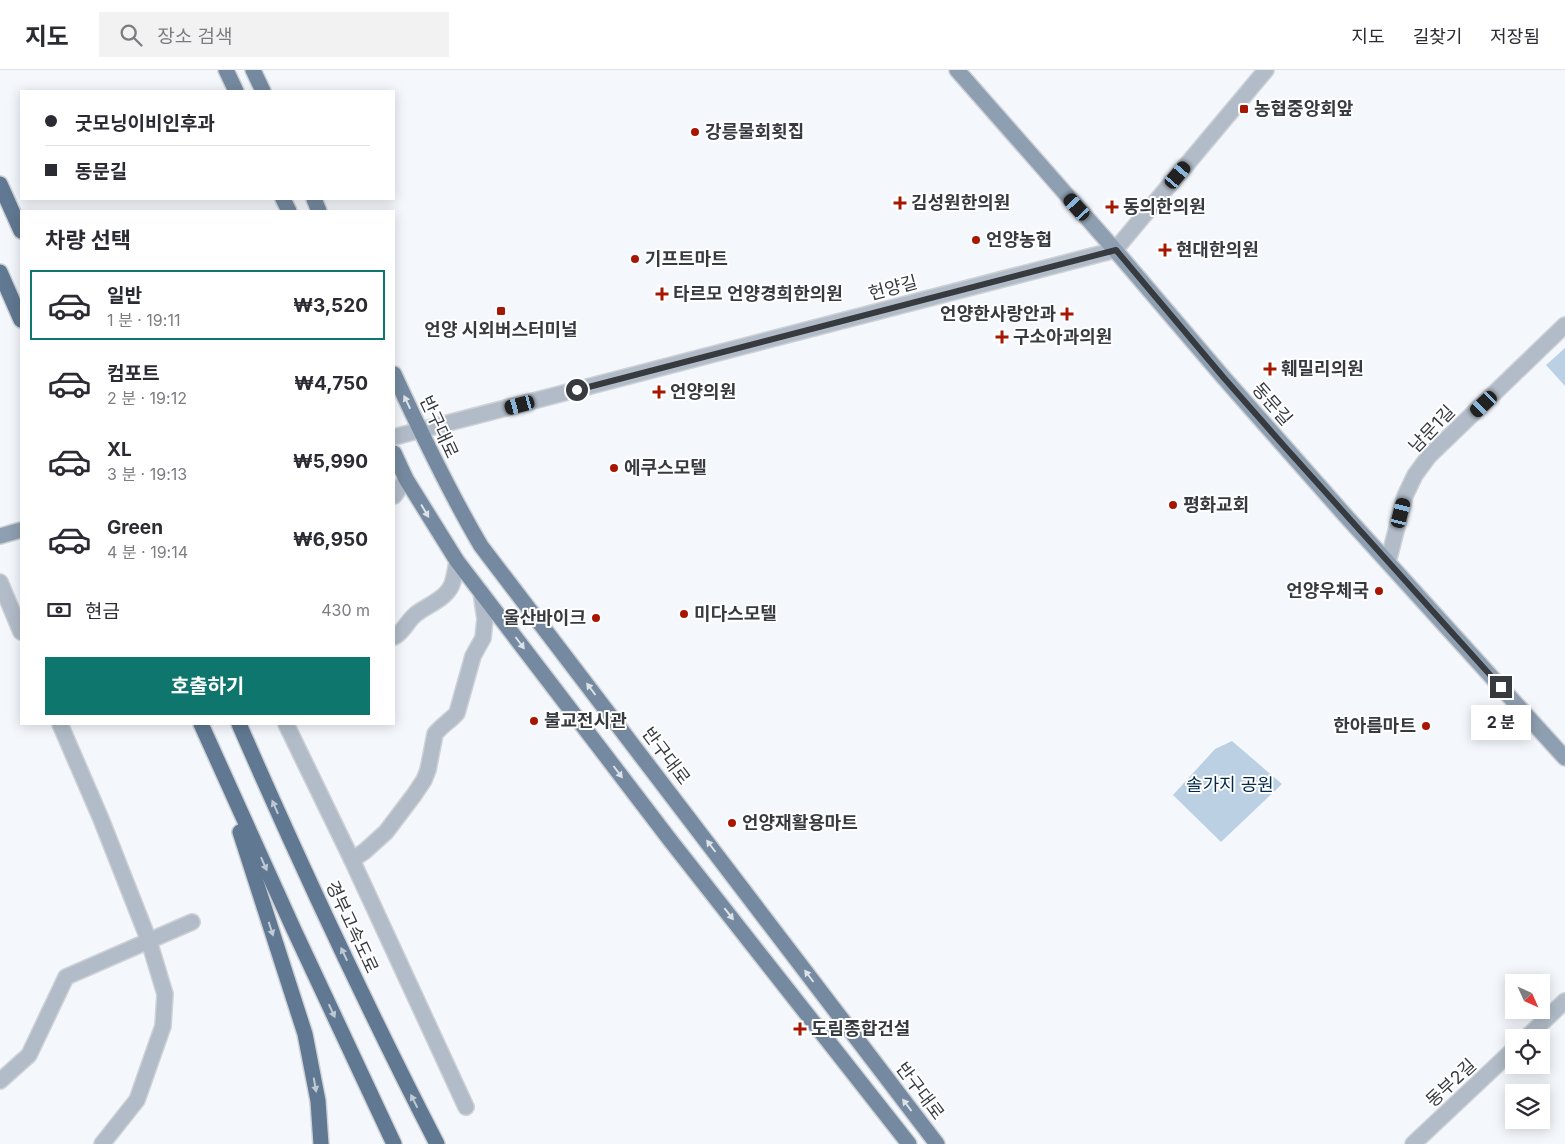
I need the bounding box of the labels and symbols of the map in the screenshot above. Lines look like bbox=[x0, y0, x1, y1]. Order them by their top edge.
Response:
place label: 농협중앙회앞 bbox=[1254, 98, 1354, 119]
marker: 농협중앙회앞 bbox=[1238, 103, 1250, 115]
place label: 강릉물회횟집 bbox=[705, 121, 804, 142]
marker: 강릉물회횟집 bbox=[689, 126, 701, 138]
car bbox=[1162, 159, 1193, 191]
car bbox=[1061, 191, 1092, 223]
place label: 김성원한의원 bbox=[911, 192, 1010, 213]
marker: 김성원한의원 bbox=[893, 196, 907, 210]
place label: 동의한의원 bbox=[1123, 196, 1206, 217]
marker: 동의한의원 bbox=[1105, 200, 1119, 214]
place label: 언양농협 bbox=[986, 229, 1052, 250]
marker: 언양농협 bbox=[970, 234, 982, 246]
place label: 현대한의원 bbox=[1176, 239, 1259, 260]
marker: 현대한의원 bbox=[1158, 243, 1172, 257]
place label: 기프트마트 bbox=[645, 248, 728, 269]
marker: 기프트마트 bbox=[629, 253, 641, 265]
street label: 헌양길 bbox=[866, 271, 920, 304]
place label: 타르모 언양경희한의원 bbox=[673, 283, 843, 304]
marker: 타르모 언양경희한의원 bbox=[655, 287, 669, 301]
place label: 언양한사랑안과 bbox=[940, 303, 1056, 324]
marker: 언양 시외버스터미널 bbox=[495, 305, 507, 317]
marker: 언양한사랑안과 bbox=[1060, 307, 1074, 321]
place label: 언양 시외버스터미널 bbox=[424, 319, 578, 340]
place label: 구소아과의원 bbox=[1013, 326, 1112, 347]
marker: 구소아과의원 bbox=[995, 330, 1009, 344]
place label: 훼밀리의원 bbox=[1281, 358, 1364, 379]
marker: 훼밀리의원 bbox=[1263, 362, 1277, 376]
street label: 동문길 bbox=[1248, 378, 1297, 429]
route start bbox=[566, 379, 588, 401]
place label: 언양의원 bbox=[670, 381, 736, 402]
marker: 언양의원 bbox=[652, 385, 666, 399]
car bbox=[1468, 388, 1500, 420]
street label: 반구대로 bbox=[416, 392, 463, 461]
car bbox=[503, 394, 536, 416]
one-way arrow bbox=[402, 395, 410, 409]
street label: 남문1길 bbox=[1404, 401, 1459, 456]
place label: 에쿠스모텔 bbox=[624, 457, 707, 478]
marker: 에쿠스모텔 bbox=[608, 462, 620, 474]
place label: 평화교회 bbox=[1183, 494, 1249, 515]
car bbox=[1390, 497, 1411, 529]
marker: 평화교회 bbox=[1167, 499, 1179, 511]
one-way arrow bbox=[421, 505, 430, 518]
place label: 언양우체국 bbox=[1286, 580, 1369, 601]
marker: 언양우체국 bbox=[1373, 585, 1385, 597]
place label: 미다스모텔 bbox=[694, 603, 777, 624]
place label: 울산바이크 bbox=[503, 607, 586, 628]
marker: 미다스모텔 bbox=[678, 608, 690, 620]
marker: 울산바이크 bbox=[590, 612, 602, 624]
one-way arrow bbox=[515, 636, 525, 650]
route end bbox=[1490, 676, 1512, 698]
one-way arrow bbox=[586, 682, 596, 696]
callout: 2 분 bbox=[1471, 704, 1531, 740]
place label: 불교전시관 bbox=[544, 710, 627, 731]
marker: 불교전시관 bbox=[528, 715, 540, 727]
place label: 한아름마트 bbox=[1333, 715, 1416, 736]
marker: 한아름마트 bbox=[1420, 720, 1432, 732]
street label: 반구대로 bbox=[638, 723, 695, 788]
one-way arrow bbox=[613, 766, 624, 779]
park label: 솔가지 공원 bbox=[1186, 774, 1274, 795]
one-way arrow bbox=[271, 800, 279, 814]
place label: 언양재활용마트 bbox=[742, 812, 858, 833]
marker: 언양재활용마트 bbox=[726, 817, 738, 829]
one-way arrow bbox=[705, 840, 716, 853]
one-way arrow bbox=[260, 857, 268, 871]
street label: 경부고속도로 bbox=[322, 877, 383, 976]
one-way arrow bbox=[724, 908, 734, 921]
one-way arrow bbox=[268, 922, 276, 937]
one-way arrow bbox=[340, 947, 348, 961]
one-way arrow bbox=[804, 969, 814, 983]
north arrow bbox=[1505, 974, 1550, 1019]
one-way arrow bbox=[328, 1004, 336, 1019]
place label: 도림종합건설 bbox=[811, 1018, 910, 1039]
marker: 도림종합건설 bbox=[793, 1022, 807, 1036]
street label: 동부2길 bbox=[1421, 1054, 1480, 1111]
street label: 반구대로 bbox=[892, 1058, 949, 1123]
one-way arrow bbox=[312, 1078, 320, 1094]
one-way arrow bbox=[410, 1093, 418, 1108]
one-way arrow bbox=[902, 1099, 913, 1112]

